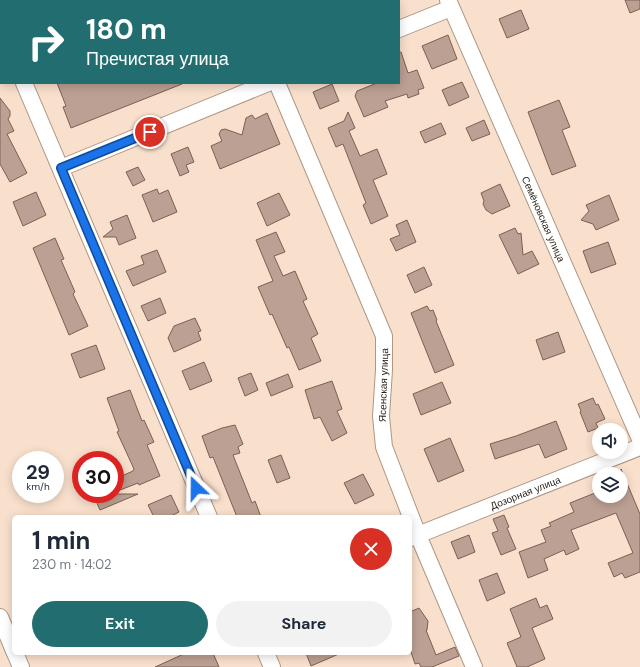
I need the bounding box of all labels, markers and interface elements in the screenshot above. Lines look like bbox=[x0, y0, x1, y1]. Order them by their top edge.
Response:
text: 180 m bbox=[86, 11, 167, 48]
icon: right bbox=[20, 16, 72, 68]
text: Пречистая улица bbox=[86, 47, 229, 71]
pin bbox=[133, 115, 167, 149]
icon: arrive bbox=[139, 121, 161, 143]
street label: Семёновская улица bbox=[519, 174, 568, 264]
street label: Ясенская улица bbox=[376, 347, 391, 422]
map controls bbox=[592, 423, 628, 503]
button: sound bbox=[592, 423, 628, 459]
speed limit sign: 30 bbox=[72, 451, 124, 503]
text: 29 bbox=[26, 459, 50, 485]
position arrow bbox=[175, 467, 217, 509]
button: layers bbox=[592, 467, 628, 503]
street label: Дозорная улица bbox=[488, 473, 563, 513]
text: km/h bbox=[26, 480, 50, 493]
text: 1 min bbox=[32, 525, 90, 556]
button: close bbox=[350, 528, 392, 570]
text: 230 m · 14:02 bbox=[32, 556, 111, 573]
button: Exit bbox=[32, 601, 208, 647]
button: Share bbox=[216, 601, 392, 647]

